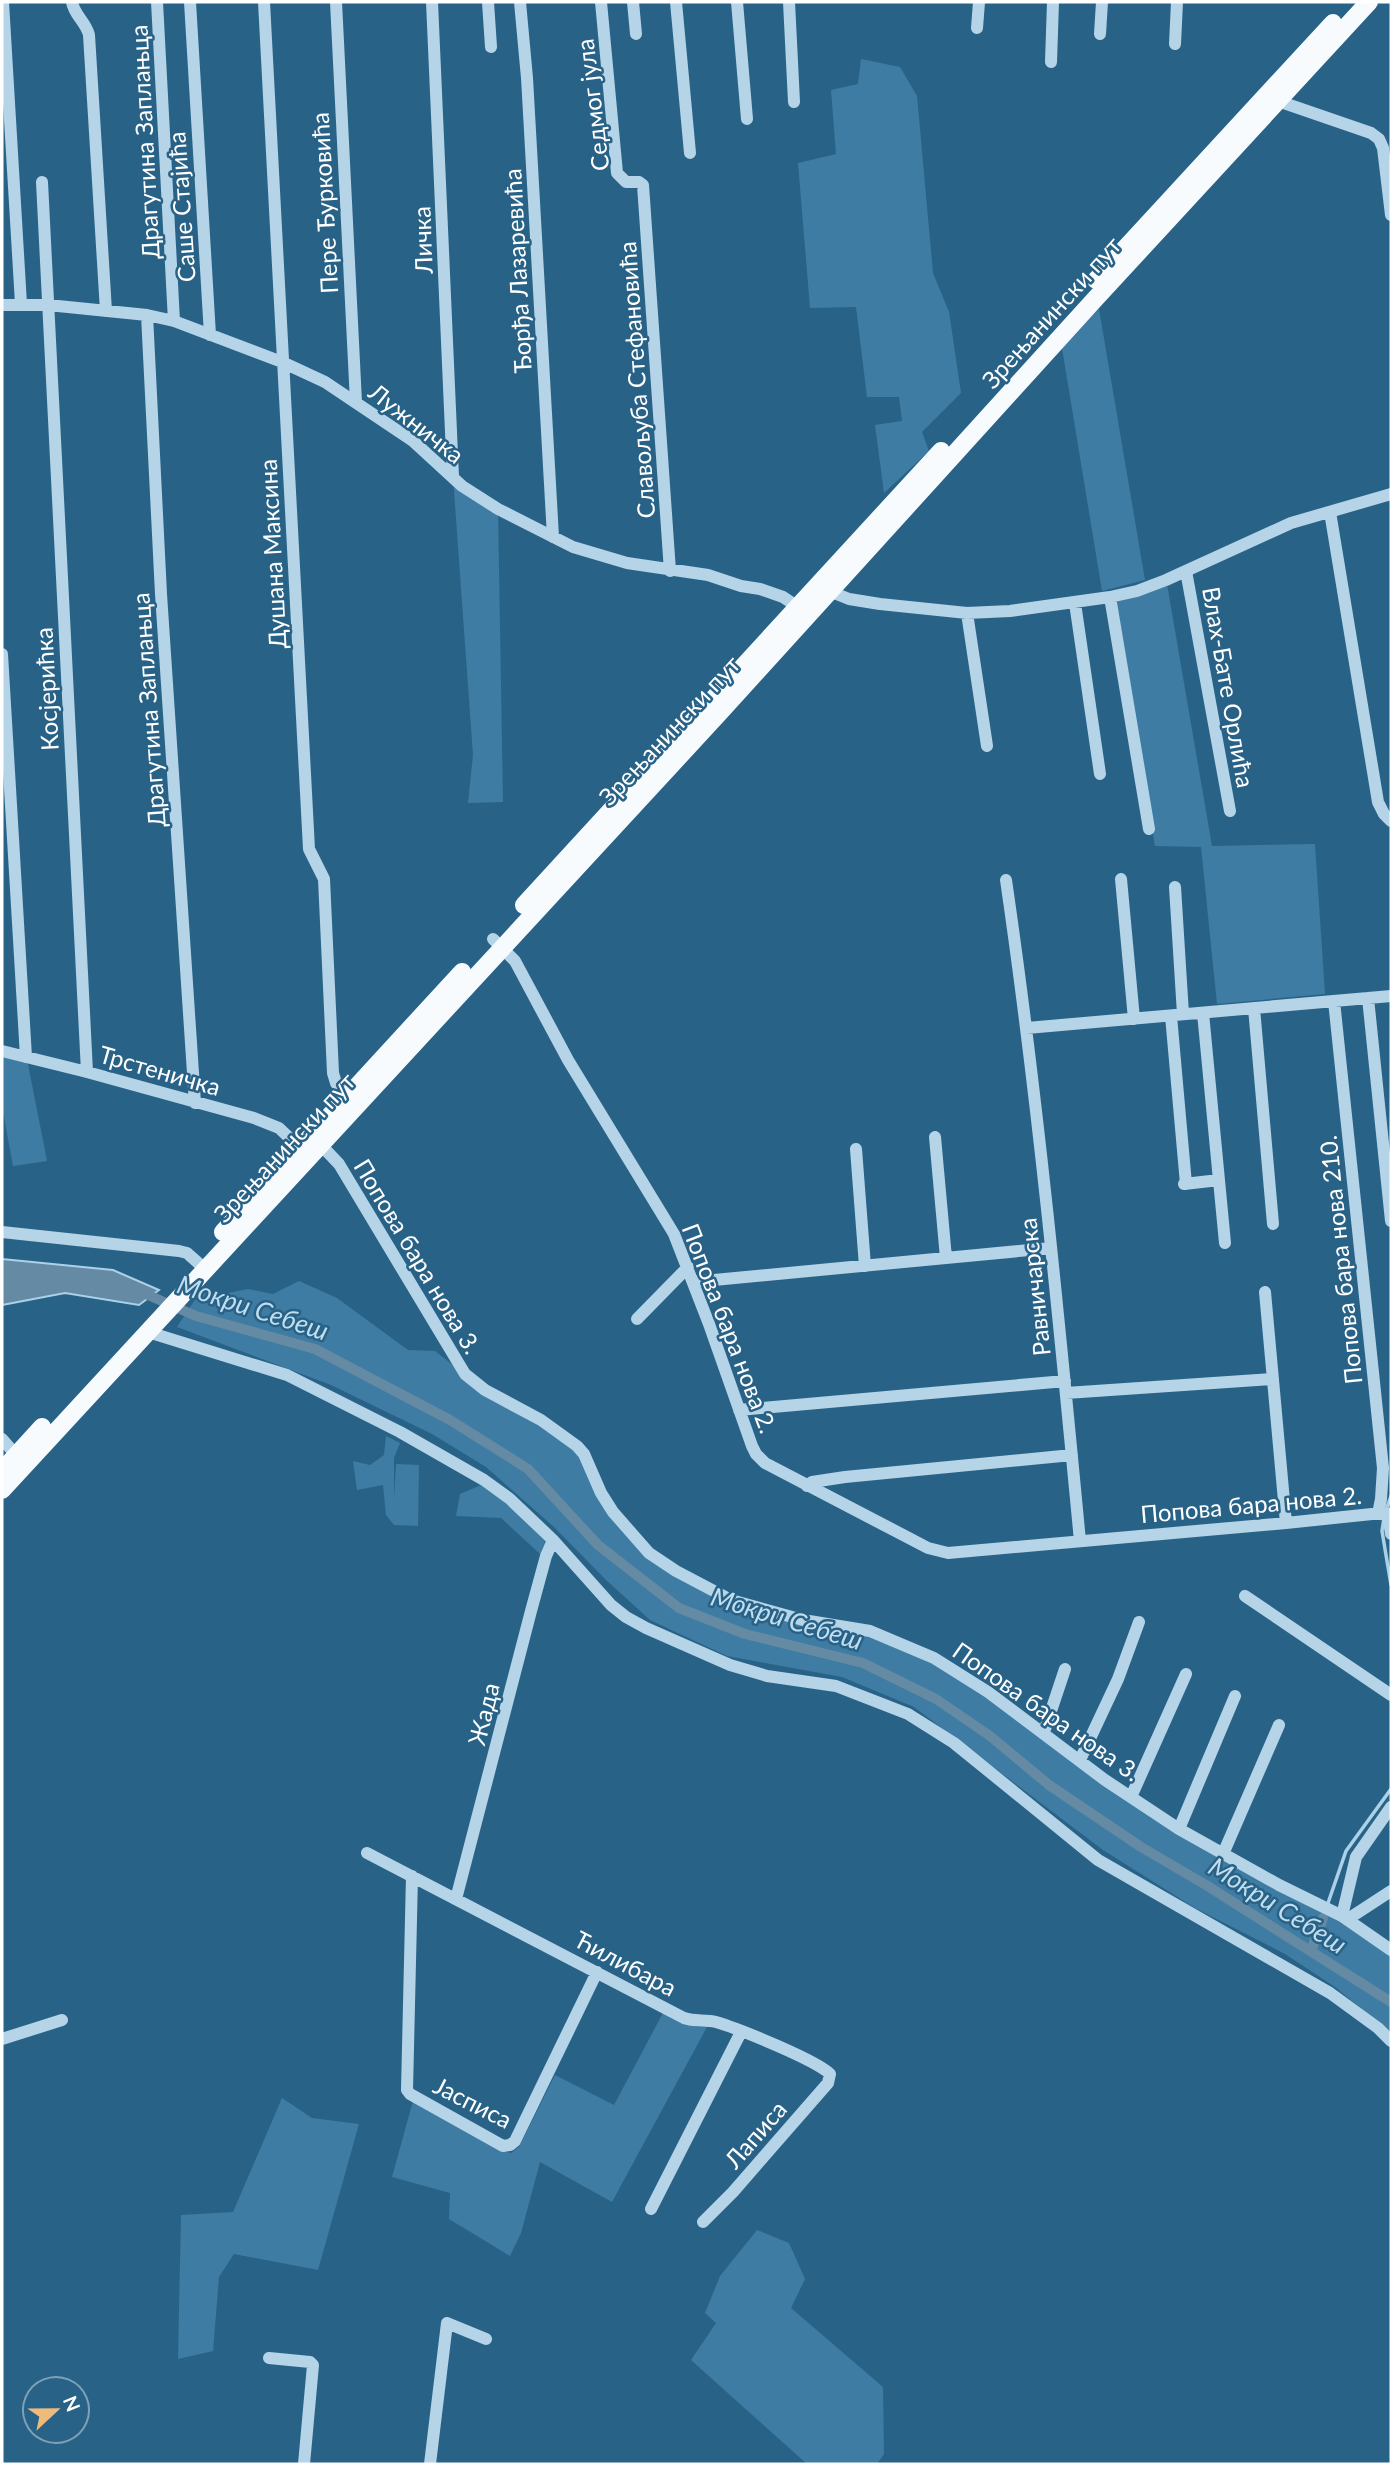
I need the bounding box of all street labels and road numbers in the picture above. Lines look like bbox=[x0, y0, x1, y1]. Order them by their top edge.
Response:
street label: Драгутина Заплањца bbox=[123, 24, 165, 260]
street label: Седмог јула bbox=[570, 37, 614, 173]
street label: Пере Ђурковића bbox=[305, 112, 343, 294]
street label: Саше Стајића bbox=[161, 131, 201, 283]
street label: Ђорђа Лазаревића bbox=[497, 168, 537, 374]
street label: Личка bbox=[406, 206, 438, 275]
street label: Зрењанински пут bbox=[975, 230, 1127, 394]
street label: Славољуба Стефановића bbox=[612, 241, 660, 519]
street label: Лужничка bbox=[363, 376, 470, 469]
street label: Душана Максина bbox=[253, 458, 291, 650]
street label: Влах-Бате Орлића bbox=[1197, 584, 1261, 790]
street label: Драгутина Заплањца bbox=[125, 592, 171, 828]
street label: Косјерићка bbox=[28, 626, 64, 752]
street label: Зрењанински пут bbox=[592, 649, 746, 811]
street label: Трстеничка bbox=[96, 1039, 224, 1101]
street label: Зрењанински пут bbox=[207, 1066, 361, 1228]
street label: Попова бара нова 210. bbox=[1313, 1134, 1367, 1386]
street label: Попова бара нова 3. bbox=[348, 1153, 488, 1359]
street label: Равничарска bbox=[1012, 1216, 1056, 1358]
street label: Попова бара нова 2. bbox=[677, 1219, 783, 1437]
street label: Попова бара нова 2. bbox=[1139, 1480, 1363, 1528]
street label: Попова бара нова 3. bbox=[948, 1635, 1146, 1787]
street label: Жада bbox=[461, 1680, 505, 1748]
street label: Ћилибара bbox=[570, 1924, 682, 2002]
street label: Јасписа bbox=[429, 2070, 517, 2134]
street label: Лаписа bbox=[717, 2094, 792, 2174]

